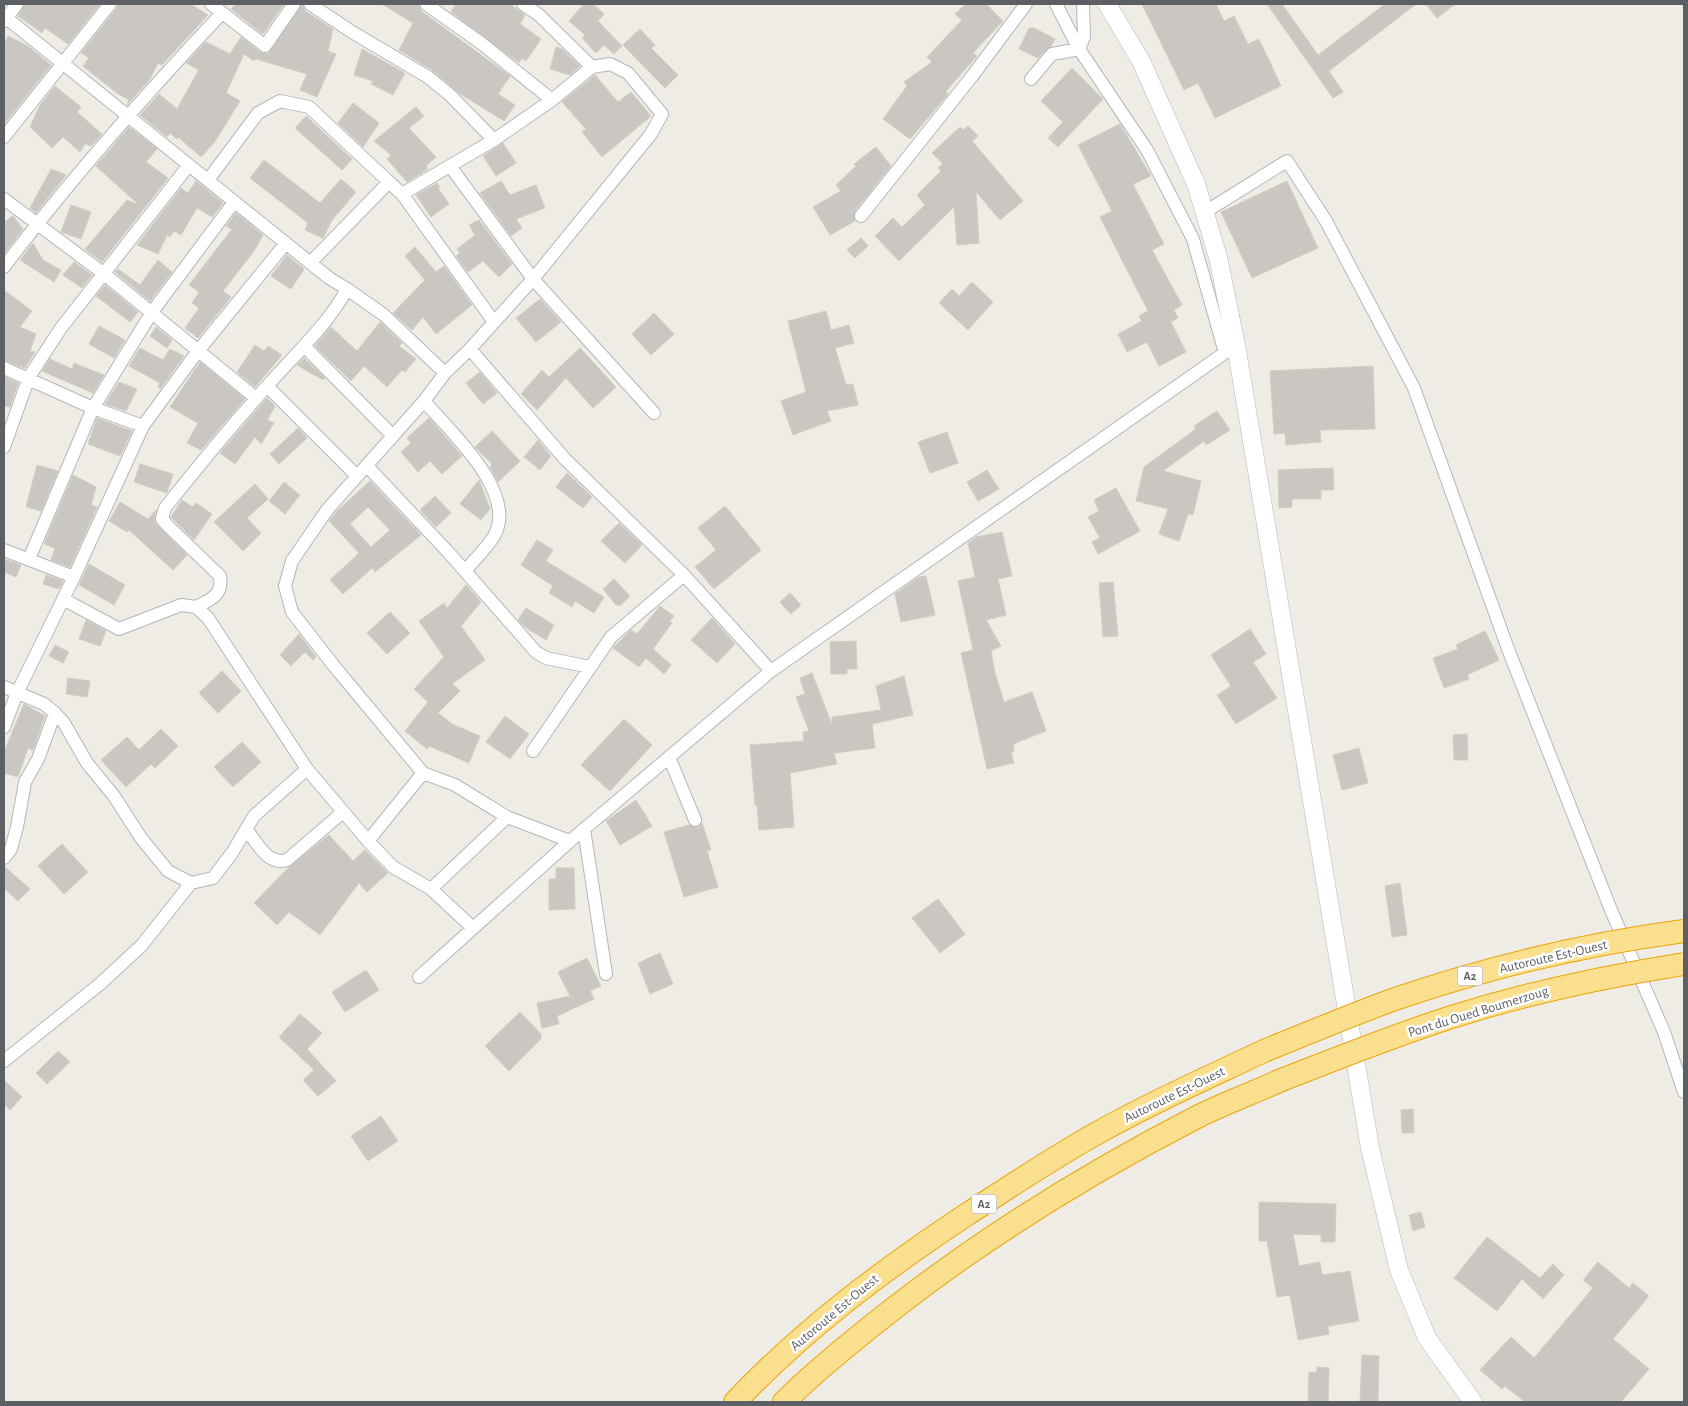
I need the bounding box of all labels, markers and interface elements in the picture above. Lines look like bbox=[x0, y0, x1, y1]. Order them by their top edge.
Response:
street label: Autoroute Est-Ouest bbox=[1498, 938, 1609, 976]
road number: A2 bbox=[1458, 966, 1482, 986]
street label: Pont du Oued Boumerzoug bbox=[1406, 984, 1550, 1040]
street label: Autoroute Est-Ouest bbox=[1122, 1064, 1227, 1125]
road number: A2 bbox=[972, 1194, 996, 1214]
street label: Autoroute Est-Ouest bbox=[788, 1272, 882, 1354]

